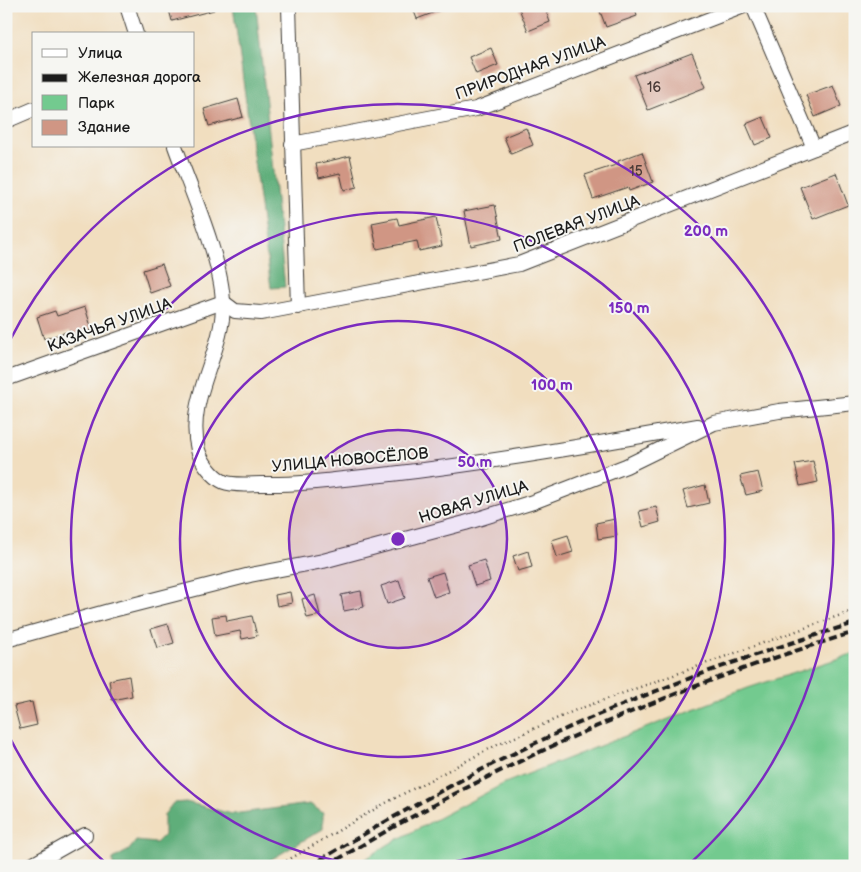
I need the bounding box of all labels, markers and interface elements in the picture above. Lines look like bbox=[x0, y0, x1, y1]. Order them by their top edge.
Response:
legend bbox=[32, 32, 195, 148]
street label: ПРИРОДНАЯ УЛИЦА bbox=[453, 32, 608, 104]
text: Улица bbox=[78, 44, 123, 63]
text: Железная дорога bbox=[78, 68, 201, 87]
house number: 16 bbox=[647, 79, 661, 96]
text: Парк bbox=[78, 94, 115, 113]
text: Здание bbox=[78, 118, 130, 137]
house number: 15 bbox=[629, 163, 643, 180]
street label: ПОЛЕВАЯ УЛИЦА bbox=[511, 191, 643, 257]
text: 200 m bbox=[684, 222, 728, 241]
street label: КАЗАЧЬЯ УЛИЦА bbox=[45, 294, 174, 357]
text: 150 m bbox=[608, 299, 650, 318]
text: 100 m bbox=[531, 376, 573, 395]
street label: УЛИЦА НОВОСЁЛОВ bbox=[271, 443, 429, 477]
text: 50 m bbox=[458, 453, 493, 472]
street label: НОВАЯ УЛИЦА bbox=[417, 477, 531, 528]
centre of rings bbox=[389, 530, 407, 548]

